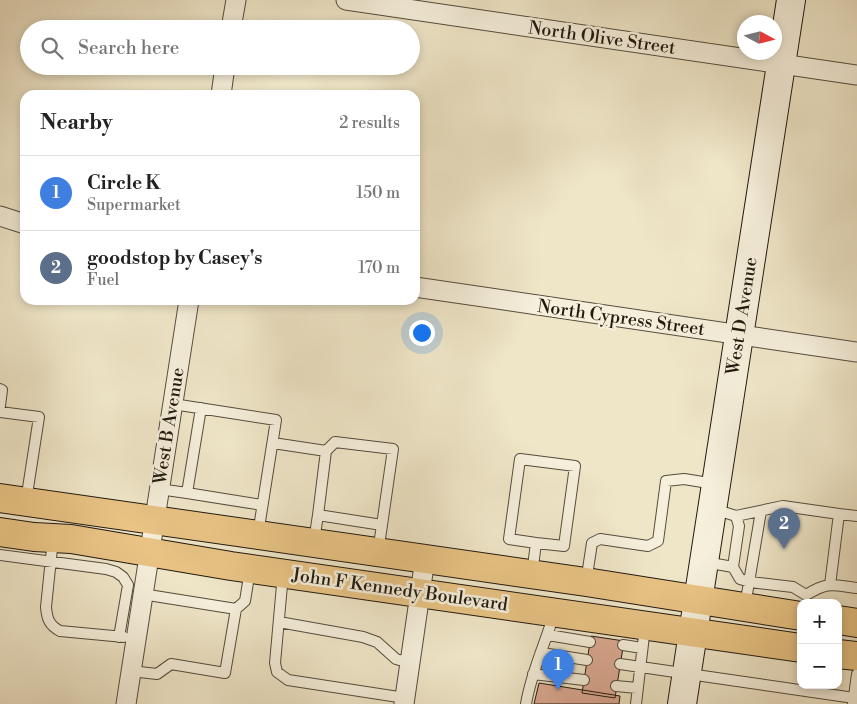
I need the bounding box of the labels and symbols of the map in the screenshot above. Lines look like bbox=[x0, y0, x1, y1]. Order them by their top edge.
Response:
north arrow bbox=[737, 15, 782, 60]
street label: North Olive Street bbox=[527, 16, 678, 60]
street label: West D Avenue bbox=[721, 255, 763, 378]
street label: North Cypress Street bbox=[536, 295, 707, 341]
your location bbox=[409, 320, 435, 346]
street label: West B Avenue bbox=[148, 366, 190, 487]
pin: 2 bbox=[768, 508, 800, 549]
street label: John F Kennedy Boulevard bbox=[290, 563, 510, 617]
pin: 1 bbox=[542, 649, 574, 690]

